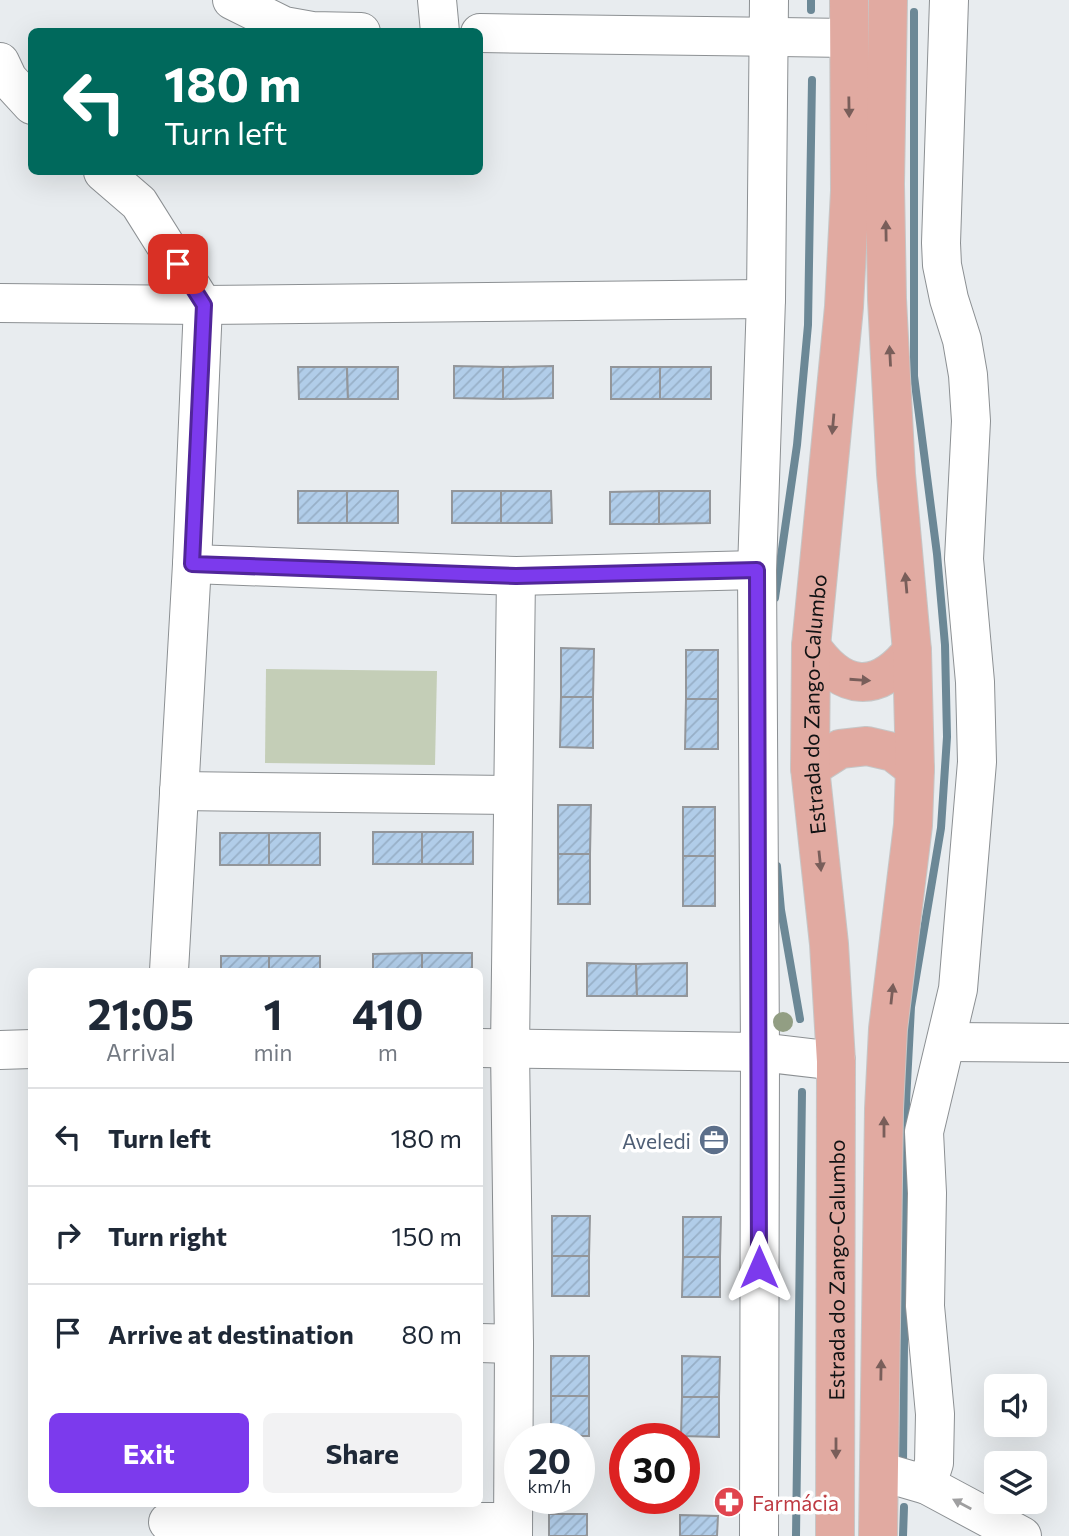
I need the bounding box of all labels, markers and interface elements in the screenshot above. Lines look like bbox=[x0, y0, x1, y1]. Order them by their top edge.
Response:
text: 180 m bbox=[164, 52, 301, 112]
icon: left bbox=[49, 56, 140, 147]
one-way arrow bbox=[843, 96, 855, 118]
text: Turn left bbox=[164, 112, 288, 152]
one-way arrow bbox=[880, 219, 892, 241]
pin bbox=[148, 234, 208, 294]
icon: arrive bbox=[159, 245, 197, 283]
one-way arrow bbox=[884, 345, 895, 367]
one-way arrow bbox=[827, 413, 838, 435]
one-way arrow bbox=[900, 572, 911, 594]
street label: Estrada do Zango-Calumbo bbox=[797, 573, 830, 836]
one-way arrow bbox=[849, 675, 871, 686]
one-way arrow bbox=[815, 850, 826, 872]
one-way arrow bbox=[887, 983, 898, 1005]
text: 21:05 bbox=[87, 987, 194, 1039]
text: 1 bbox=[263, 987, 282, 1039]
text: 410 bbox=[352, 987, 423, 1039]
text: Arrival bbox=[106, 1038, 176, 1066]
text: min bbox=[253, 1038, 293, 1066]
text: m bbox=[378, 1038, 398, 1066]
one-way arrow bbox=[878, 1115, 890, 1137]
icon: left bbox=[49, 1118, 87, 1156]
text: Turn left bbox=[108, 1122, 211, 1153]
text: 180 m bbox=[390, 1122, 462, 1153]
office icon: Aveledi bbox=[697, 1123, 731, 1157]
place label: Aveledi bbox=[622, 1128, 691, 1153]
street label: Estrada do Zango-Calumbo bbox=[823, 1139, 848, 1401]
icon: right bbox=[49, 1216, 87, 1254]
text: Turn right bbox=[108, 1220, 227, 1251]
text: 150 m bbox=[391, 1220, 462, 1251]
position arrow bbox=[722, 1230, 796, 1304]
icon: arrive bbox=[49, 1314, 87, 1352]
text: Arrive at destination bbox=[108, 1318, 354, 1349]
text: 80 m bbox=[402, 1318, 462, 1349]
one-way arrow bbox=[875, 1359, 886, 1381]
map controls bbox=[984, 1374, 1047, 1514]
button: sound bbox=[984, 1374, 1047, 1437]
button: Exit bbox=[49, 1413, 249, 1493]
button: Share bbox=[263, 1413, 462, 1493]
speed limit sign: 30 bbox=[609, 1423, 700, 1514]
one-way arrow bbox=[830, 1437, 842, 1459]
text: 20 bbox=[528, 1438, 571, 1481]
button: layers bbox=[984, 1451, 1047, 1514]
text: km/h bbox=[528, 1475, 571, 1497]
pharmacy icon: Farmácia bbox=[712, 1485, 746, 1519]
place label: Farmácia bbox=[752, 1490, 839, 1515]
one-way arrow bbox=[952, 1498, 972, 1510]

